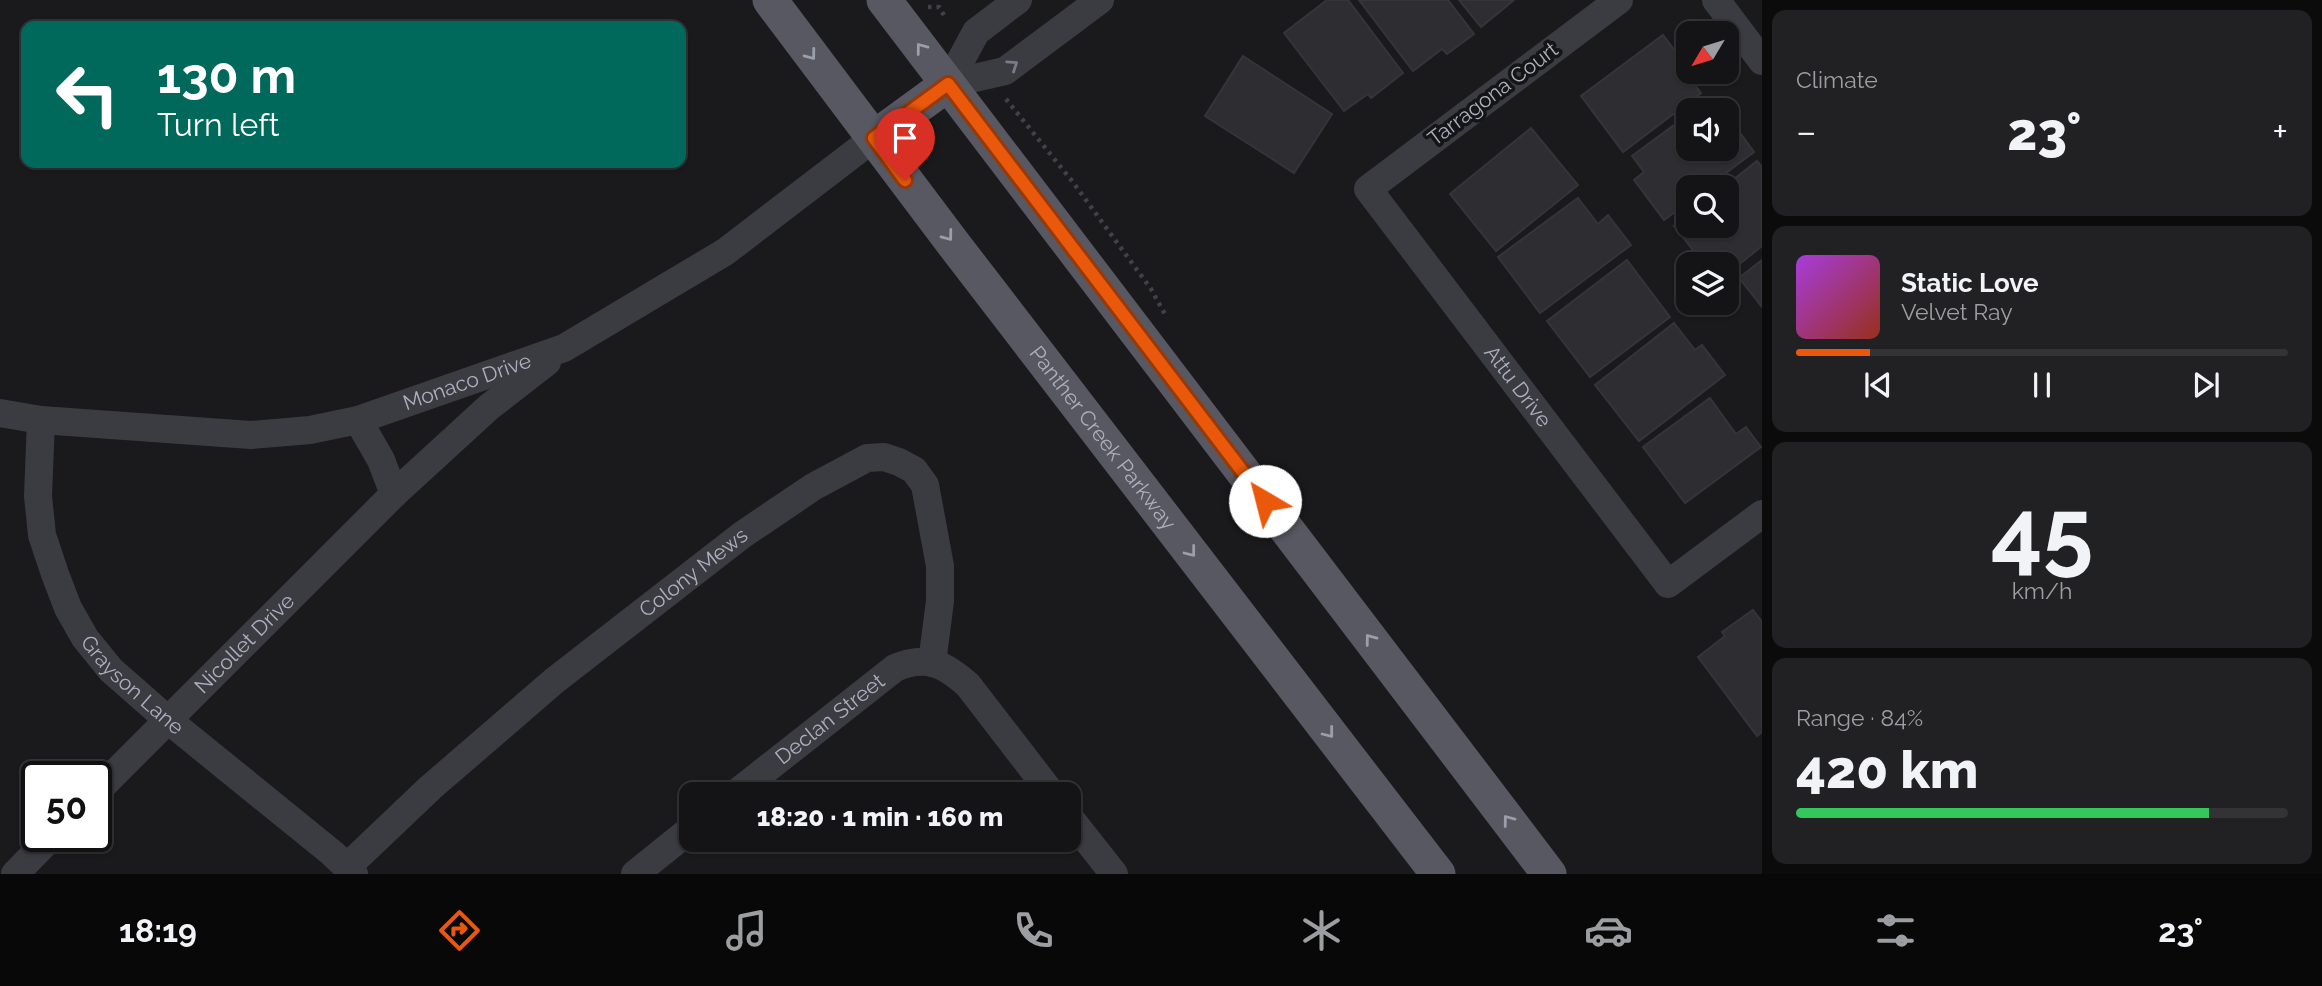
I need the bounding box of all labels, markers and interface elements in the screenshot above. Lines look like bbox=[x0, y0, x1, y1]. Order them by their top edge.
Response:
north arrow bbox=[1676, 21, 1740, 84]
map controls bbox=[1676, 21, 1739, 315]
street label: Tarragona Court bbox=[1423, 37, 1563, 151]
one-way arrow bbox=[916, 43, 929, 56]
text: 130 m bbox=[157, 47, 296, 104]
one-way arrow bbox=[802, 47, 815, 59]
icon: left bbox=[42, 49, 133, 140]
one-way arrow bbox=[1005, 61, 1018, 73]
text: Climate bbox=[1796, 66, 1878, 93]
button: sound bbox=[1676, 98, 1739, 161]
text: 23° bbox=[2007, 101, 2081, 162]
text: Turn left bbox=[157, 106, 279, 143]
pin bbox=[875, 108, 935, 180]
text: − bbox=[1796, 109, 1816, 154]
text: + bbox=[2272, 109, 2288, 154]
icon: arrive bbox=[886, 119, 924, 157]
button: search bbox=[1676, 175, 1739, 238]
one-way arrow bbox=[939, 228, 952, 241]
button: layers bbox=[1676, 252, 1739, 315]
text: Static Love bbox=[1901, 268, 2039, 298]
text: Velvet Ray bbox=[1901, 298, 2013, 325]
street label: Attu Drive bbox=[1479, 340, 1557, 432]
street label: Panther Creek Parkway bbox=[1025, 341, 1182, 535]
street label: Monaco Drive bbox=[400, 347, 534, 415]
icon: previous bbox=[1859, 366, 1897, 404]
icon: pause bbox=[2023, 366, 2061, 404]
icon: next bbox=[2187, 366, 2225, 404]
position arrow bbox=[1228, 464, 1302, 538]
text: 45 bbox=[1991, 478, 2093, 585]
street label: Colony Mews bbox=[634, 522, 752, 622]
one-way arrow bbox=[1182, 545, 1195, 557]
text: km/h bbox=[2012, 577, 2072, 604]
street label: Nicollet Drive bbox=[189, 588, 299, 698]
street label: Grayson Lane bbox=[76, 630, 189, 740]
one-way arrow bbox=[1366, 634, 1378, 646]
street label: Declan Street bbox=[770, 668, 889, 769]
text: Range · 84% bbox=[1796, 704, 1923, 731]
one-way arrow bbox=[1321, 725, 1334, 738]
text: 420 km bbox=[1796, 739, 1978, 800]
speed limit sign: 50 bbox=[21, 761, 112, 852]
text: 18:20 · 1 min · 160 m bbox=[757, 802, 1003, 832]
one-way arrow bbox=[1503, 815, 1516, 827]
icon: directions bbox=[435, 906, 484, 955]
icon: music bbox=[722, 906, 771, 955]
icon: phone bbox=[1009, 906, 1058, 955]
icon: climate bbox=[1297, 906, 1346, 955]
icon: car bbox=[1584, 906, 1633, 955]
icon: filters bbox=[1871, 906, 1920, 955]
text: 18:19 bbox=[119, 912, 197, 949]
text: 23° bbox=[2158, 912, 2203, 949]

